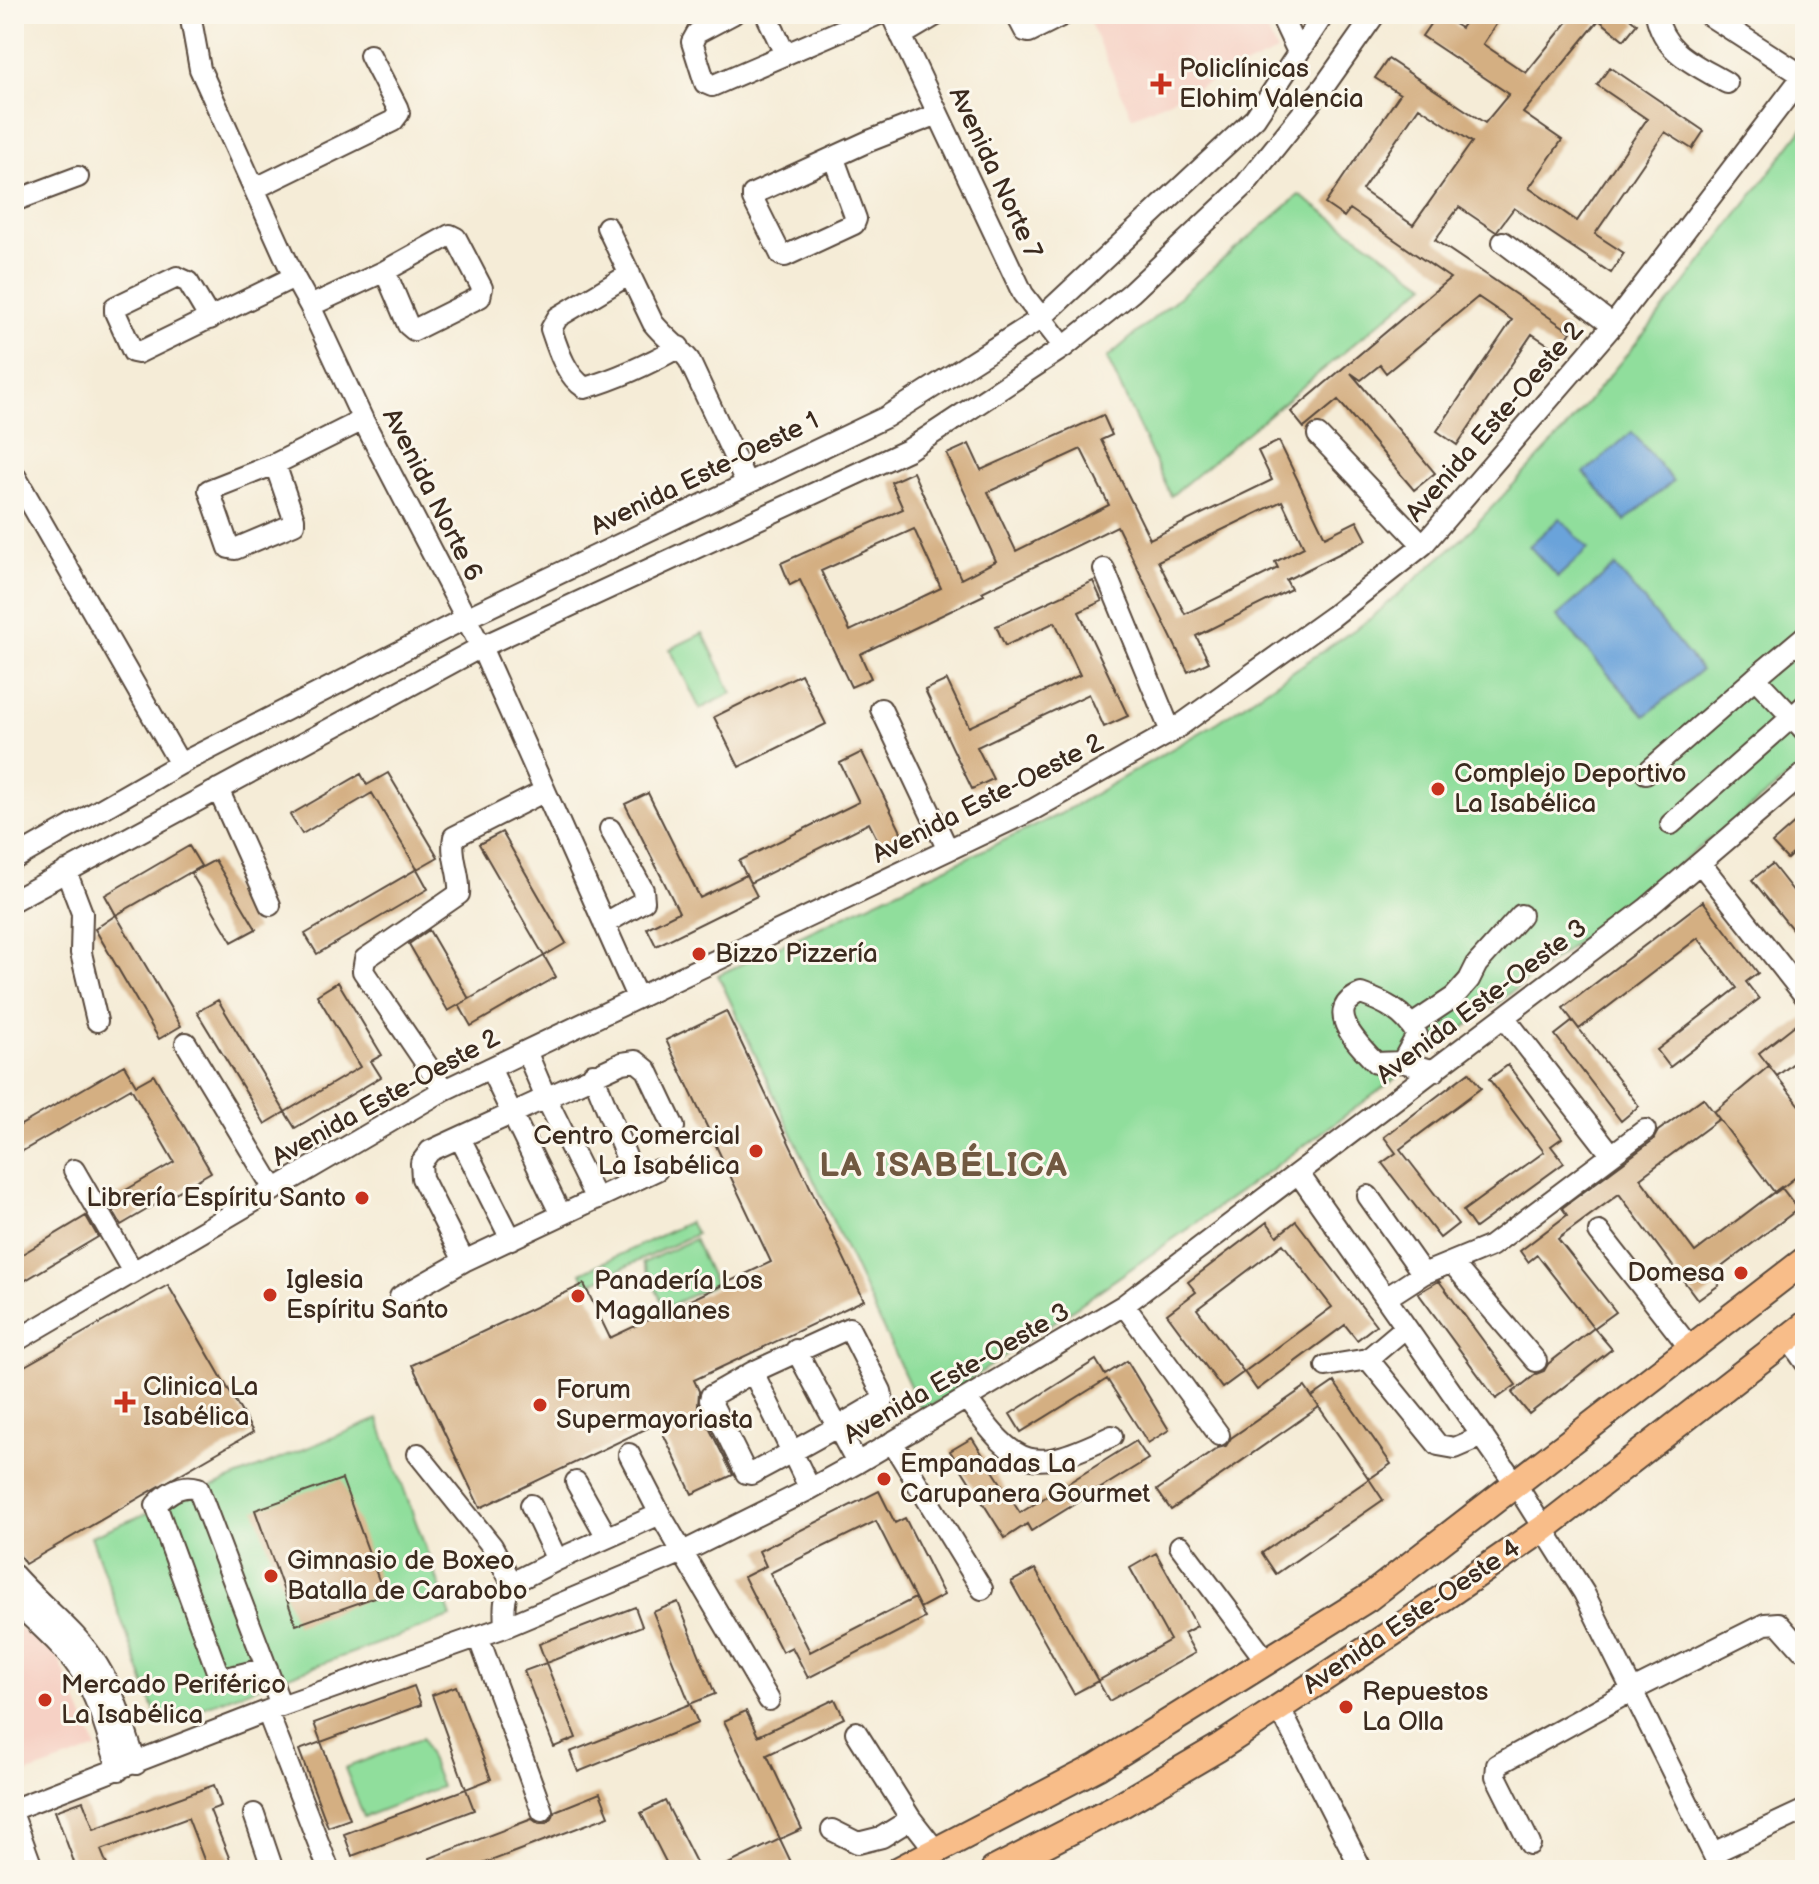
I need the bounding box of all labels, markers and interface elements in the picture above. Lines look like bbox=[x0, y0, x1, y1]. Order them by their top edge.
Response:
place label: Policlínicas Elohim Valencia bbox=[1179, 54, 1364, 115]
marker: Policlínicas Elohim Valencia bbox=[1150, 73, 1172, 95]
street label: Avenida Norte 7 bbox=[942, 82, 1048, 264]
street label: Avenida Este-Oeste 2 bbox=[1400, 315, 1591, 528]
street label: Avenida Norte 6 bbox=[375, 403, 489, 587]
street label: Avenida Este-Oeste 1 bbox=[586, 405, 824, 543]
street label: Avenida Este-Oeste 2 bbox=[867, 727, 1109, 871]
place label: Complejo Deportivo La Isabélica bbox=[1454, 759, 1687, 820]
marker: Complejo Deportivo La Isabélica bbox=[1429, 780, 1447, 798]
street label: Avenida Este-Oeste 3 bbox=[1371, 913, 1593, 1091]
place label: Bizzo Pizzería bbox=[715, 939, 878, 970]
marker: Bizzo Pizzería bbox=[690, 945, 708, 963]
street label: Avenida Este-Oeste 2 bbox=[267, 1022, 506, 1173]
place label: Centro Comercial La Isabélica bbox=[533, 1121, 740, 1182]
marker: Centro Comercial La Isabélica bbox=[747, 1142, 765, 1160]
district label: LA ISABÉLICA bbox=[819, 1143, 1069, 1186]
place label: Librería Espíritu Santo bbox=[86, 1183, 346, 1214]
marker: Librería Espíritu Santo bbox=[353, 1189, 371, 1207]
place label: Domesa bbox=[1627, 1258, 1725, 1289]
marker: Domesa bbox=[1732, 1264, 1750, 1282]
place label: Iglesia Espíritu Santo bbox=[286, 1265, 449, 1326]
place label: Panadería Los Magallanes bbox=[594, 1266, 763, 1327]
marker: Iglesia Espíritu Santo bbox=[261, 1286, 279, 1304]
marker: Panadería Los Magallanes bbox=[569, 1287, 587, 1305]
street label: Avenida Este-Oeste 3 bbox=[839, 1297, 1075, 1451]
place label: Clinica La Isabélica bbox=[143, 1372, 259, 1433]
place label: Forum Supermayoriasta bbox=[556, 1375, 753, 1436]
marker: Clinica La Isabélica bbox=[114, 1391, 136, 1413]
marker: Forum Supermayoriasta bbox=[531, 1396, 549, 1414]
place label: Empanadas La Carupanera Gourmet bbox=[900, 1449, 1150, 1510]
marker: Empanadas La Carupanera Gourmet bbox=[875, 1470, 893, 1488]
street label: Avenida Este-Oeste 4 bbox=[1297, 1533, 1527, 1701]
place label: Gimnasio de Boxeo Batalla de Carabobo bbox=[287, 1546, 528, 1607]
marker: Gimnasio de Boxeo Batalla de Carabobo bbox=[262, 1567, 280, 1585]
place label: Mercado Periférico La Isabélica bbox=[61, 1670, 286, 1731]
place label: Repuestos La Olla bbox=[1362, 1677, 1488, 1738]
marker: Mercado Periférico La Isabélica bbox=[36, 1691, 54, 1709]
marker: Repuestos La Olla bbox=[1337, 1698, 1355, 1716]

